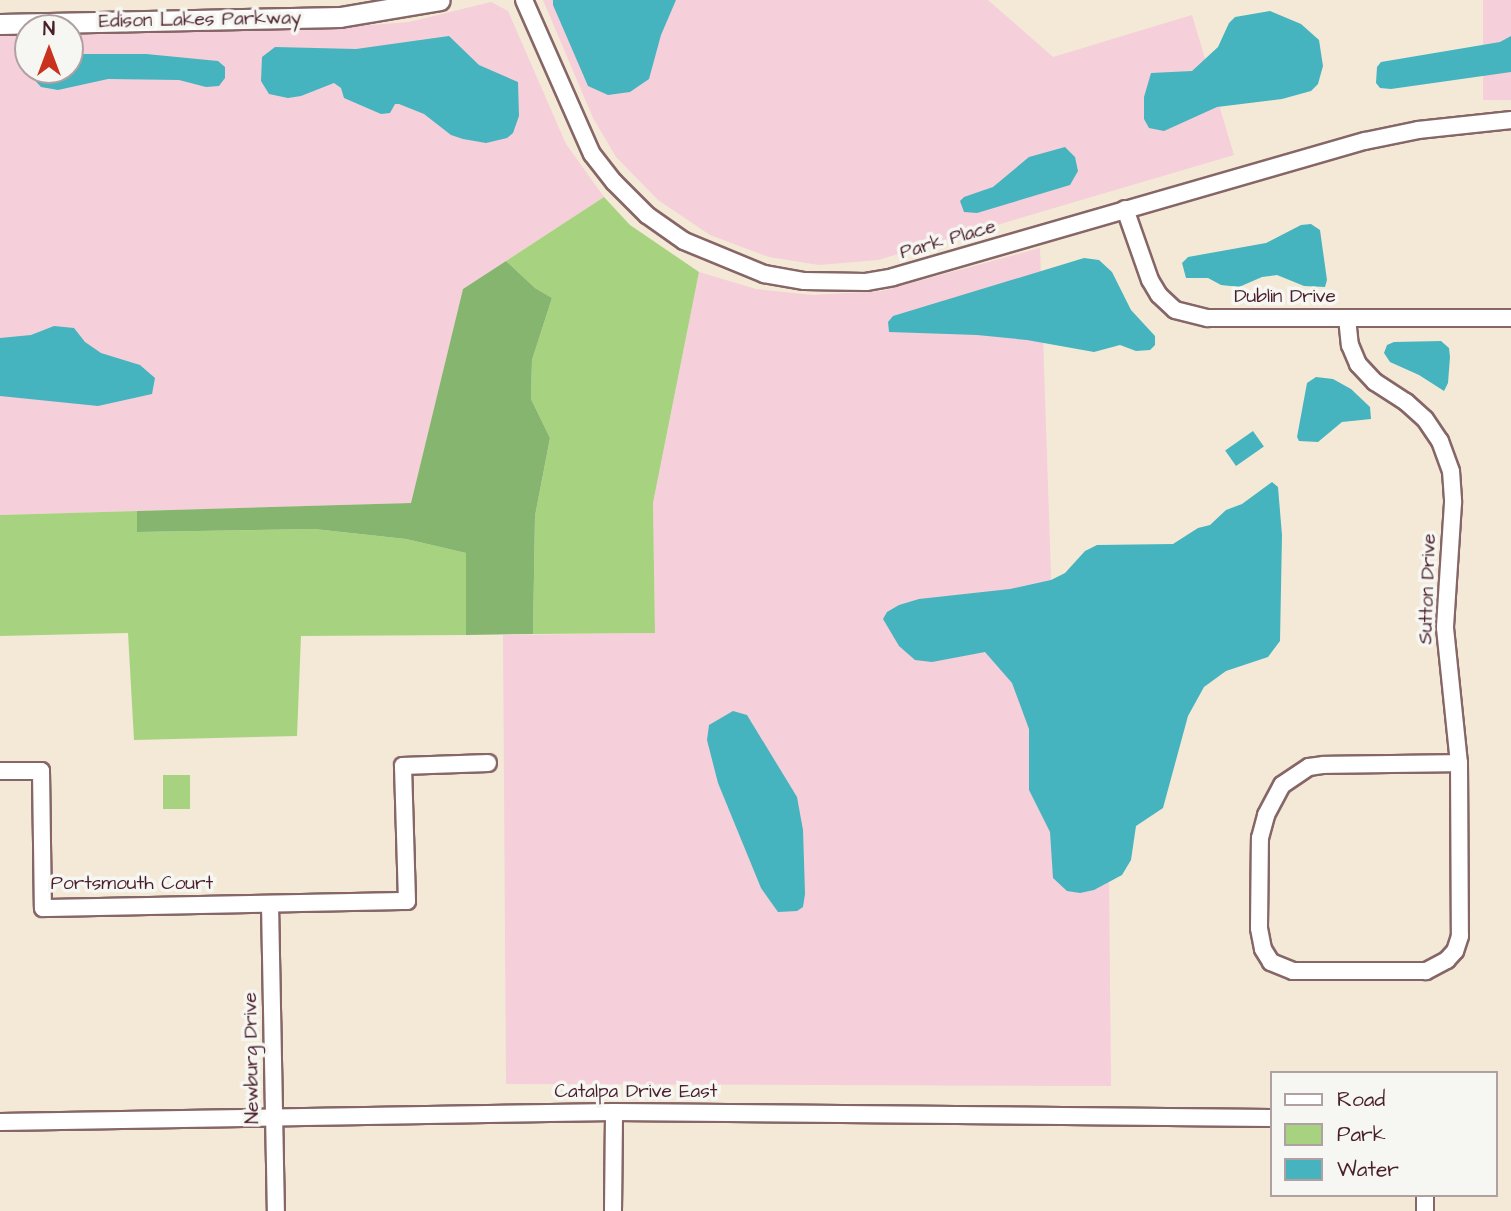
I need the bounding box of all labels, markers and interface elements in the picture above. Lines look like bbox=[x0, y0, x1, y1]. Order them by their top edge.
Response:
street label: Edison Lakes Parkway bbox=[99, 7, 301, 33]
north arrow bbox=[14, 14, 84, 84]
text: N bbox=[43, 16, 55, 43]
street label: Park Place bbox=[897, 215, 999, 265]
street label: Dublin Drive bbox=[1234, 286, 1336, 308]
street label: Sutton Drive bbox=[1415, 533, 1441, 645]
street label: Portsmouth Court bbox=[51, 873, 213, 895]
street label: Newburg Drive bbox=[239, 992, 265, 1124]
legend bbox=[1270, 1071, 1497, 1197]
street label: Catalpa Drive East bbox=[555, 1081, 717, 1103]
text: Road bbox=[1337, 1085, 1385, 1114]
text: Park bbox=[1337, 1120, 1386, 1149]
text: Water bbox=[1337, 1155, 1399, 1184]

